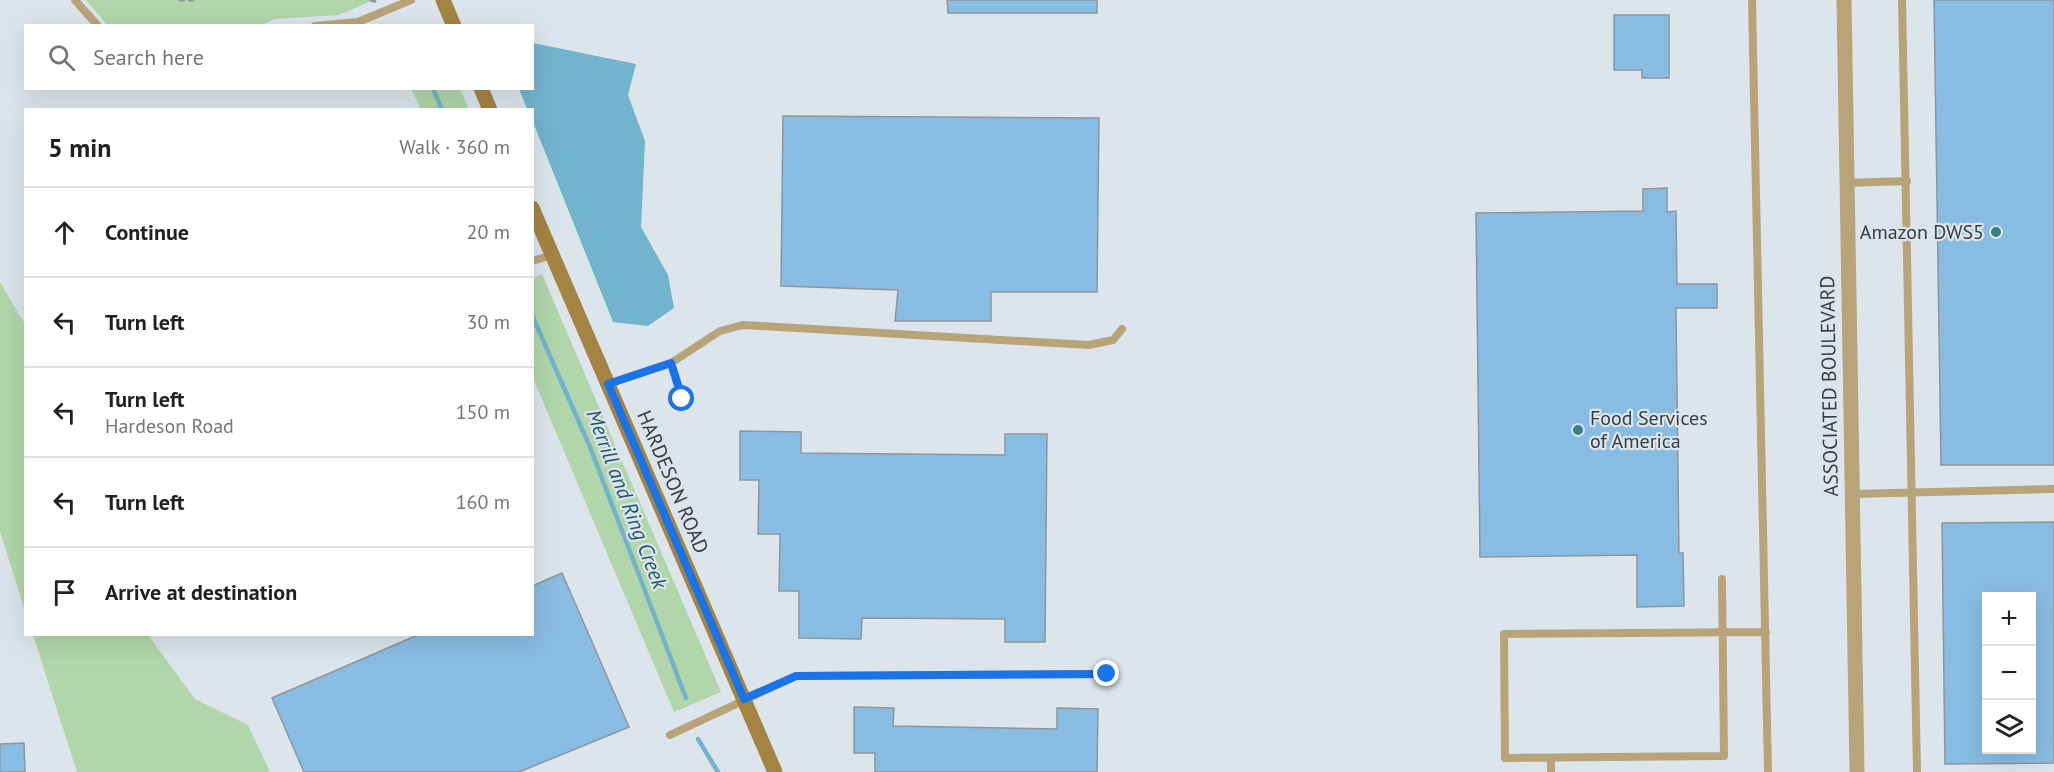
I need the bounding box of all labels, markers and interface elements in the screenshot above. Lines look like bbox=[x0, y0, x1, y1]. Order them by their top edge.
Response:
search box bbox=[24, 24, 534, 90]
icon: search bbox=[45, 41, 78, 74]
text: Search here bbox=[93, 43, 204, 71]
text: 5 min bbox=[48, 131, 111, 164]
text: Walk · 360 m bbox=[399, 134, 510, 160]
icon: ahead bbox=[48, 216, 81, 249]
text: Continue bbox=[105, 218, 189, 246]
text: 20 m bbox=[467, 219, 510, 245]
place label: Amazon DWS5 bbox=[1860, 219, 1984, 245]
marker: Amazon DWS5 bbox=[1989, 225, 2003, 239]
street label: ASSOCIATED BOULEVARD bbox=[1814, 275, 1844, 497]
icon: left bbox=[48, 306, 81, 339]
text: Turn left bbox=[105, 308, 185, 336]
text: 30 m bbox=[467, 309, 510, 335]
text: Turn left bbox=[105, 385, 185, 413]
route start bbox=[668, 385, 694, 411]
icon: left bbox=[48, 396, 81, 429]
text: 150 m bbox=[456, 399, 510, 425]
place label: Food Services of America bbox=[1590, 405, 1708, 454]
water label: Merrill and Ring Creek bbox=[580, 406, 674, 594]
street label: HARDESON ROAD bbox=[631, 407, 715, 557]
text: Hardeson Road bbox=[105, 413, 234, 439]
marker: Food Services of America bbox=[1571, 423, 1585, 437]
icon: left bbox=[48, 486, 81, 519]
text: Turn left bbox=[105, 488, 185, 516]
text: 160 m bbox=[456, 489, 510, 515]
icon: arrive bbox=[48, 576, 81, 609]
text: Arrive at destination bbox=[105, 578, 297, 606]
map controls bbox=[1982, 592, 2036, 754]
button: + bbox=[1982, 592, 2036, 646]
button: − bbox=[1982, 646, 2036, 700]
route end bbox=[1093, 660, 1119, 686]
button: layers bbox=[1982, 700, 2036, 754]

